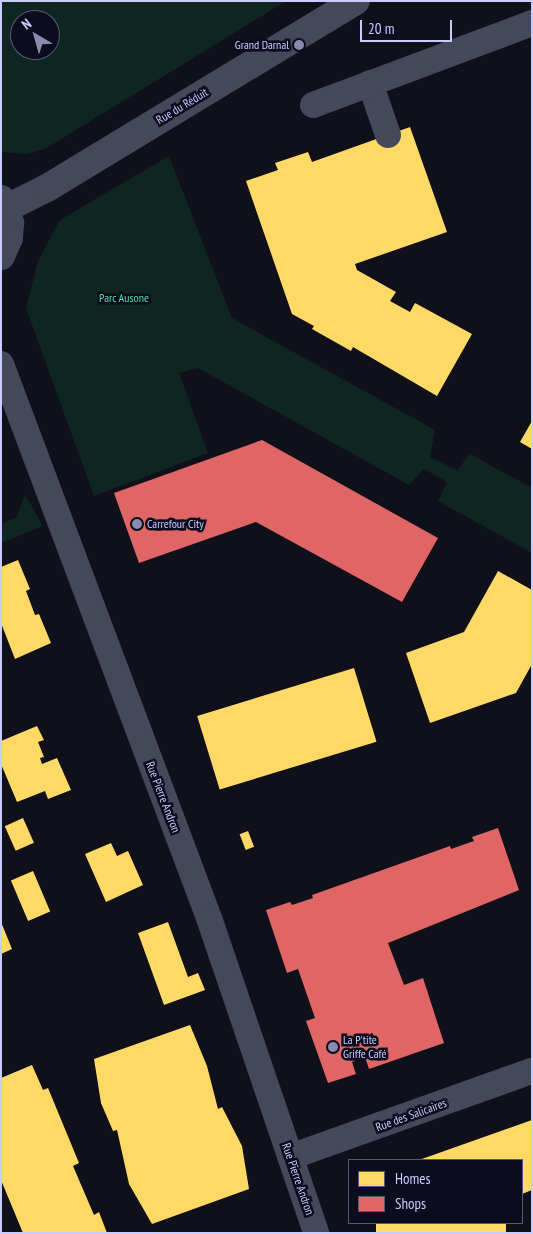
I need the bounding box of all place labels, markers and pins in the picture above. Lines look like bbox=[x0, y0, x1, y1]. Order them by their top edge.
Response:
place label: Grand Darnal bbox=[235, 38, 289, 52]
marker: Grand Darnal bbox=[293, 39, 305, 51]
place label: Carrefour City bbox=[147, 517, 204, 531]
marker: Carrefour City bbox=[131, 518, 143, 530]
place label: La P'tite Griffe Café bbox=[343, 1033, 386, 1061]
marker: La P'tite Griffe Café bbox=[327, 1041, 339, 1053]

